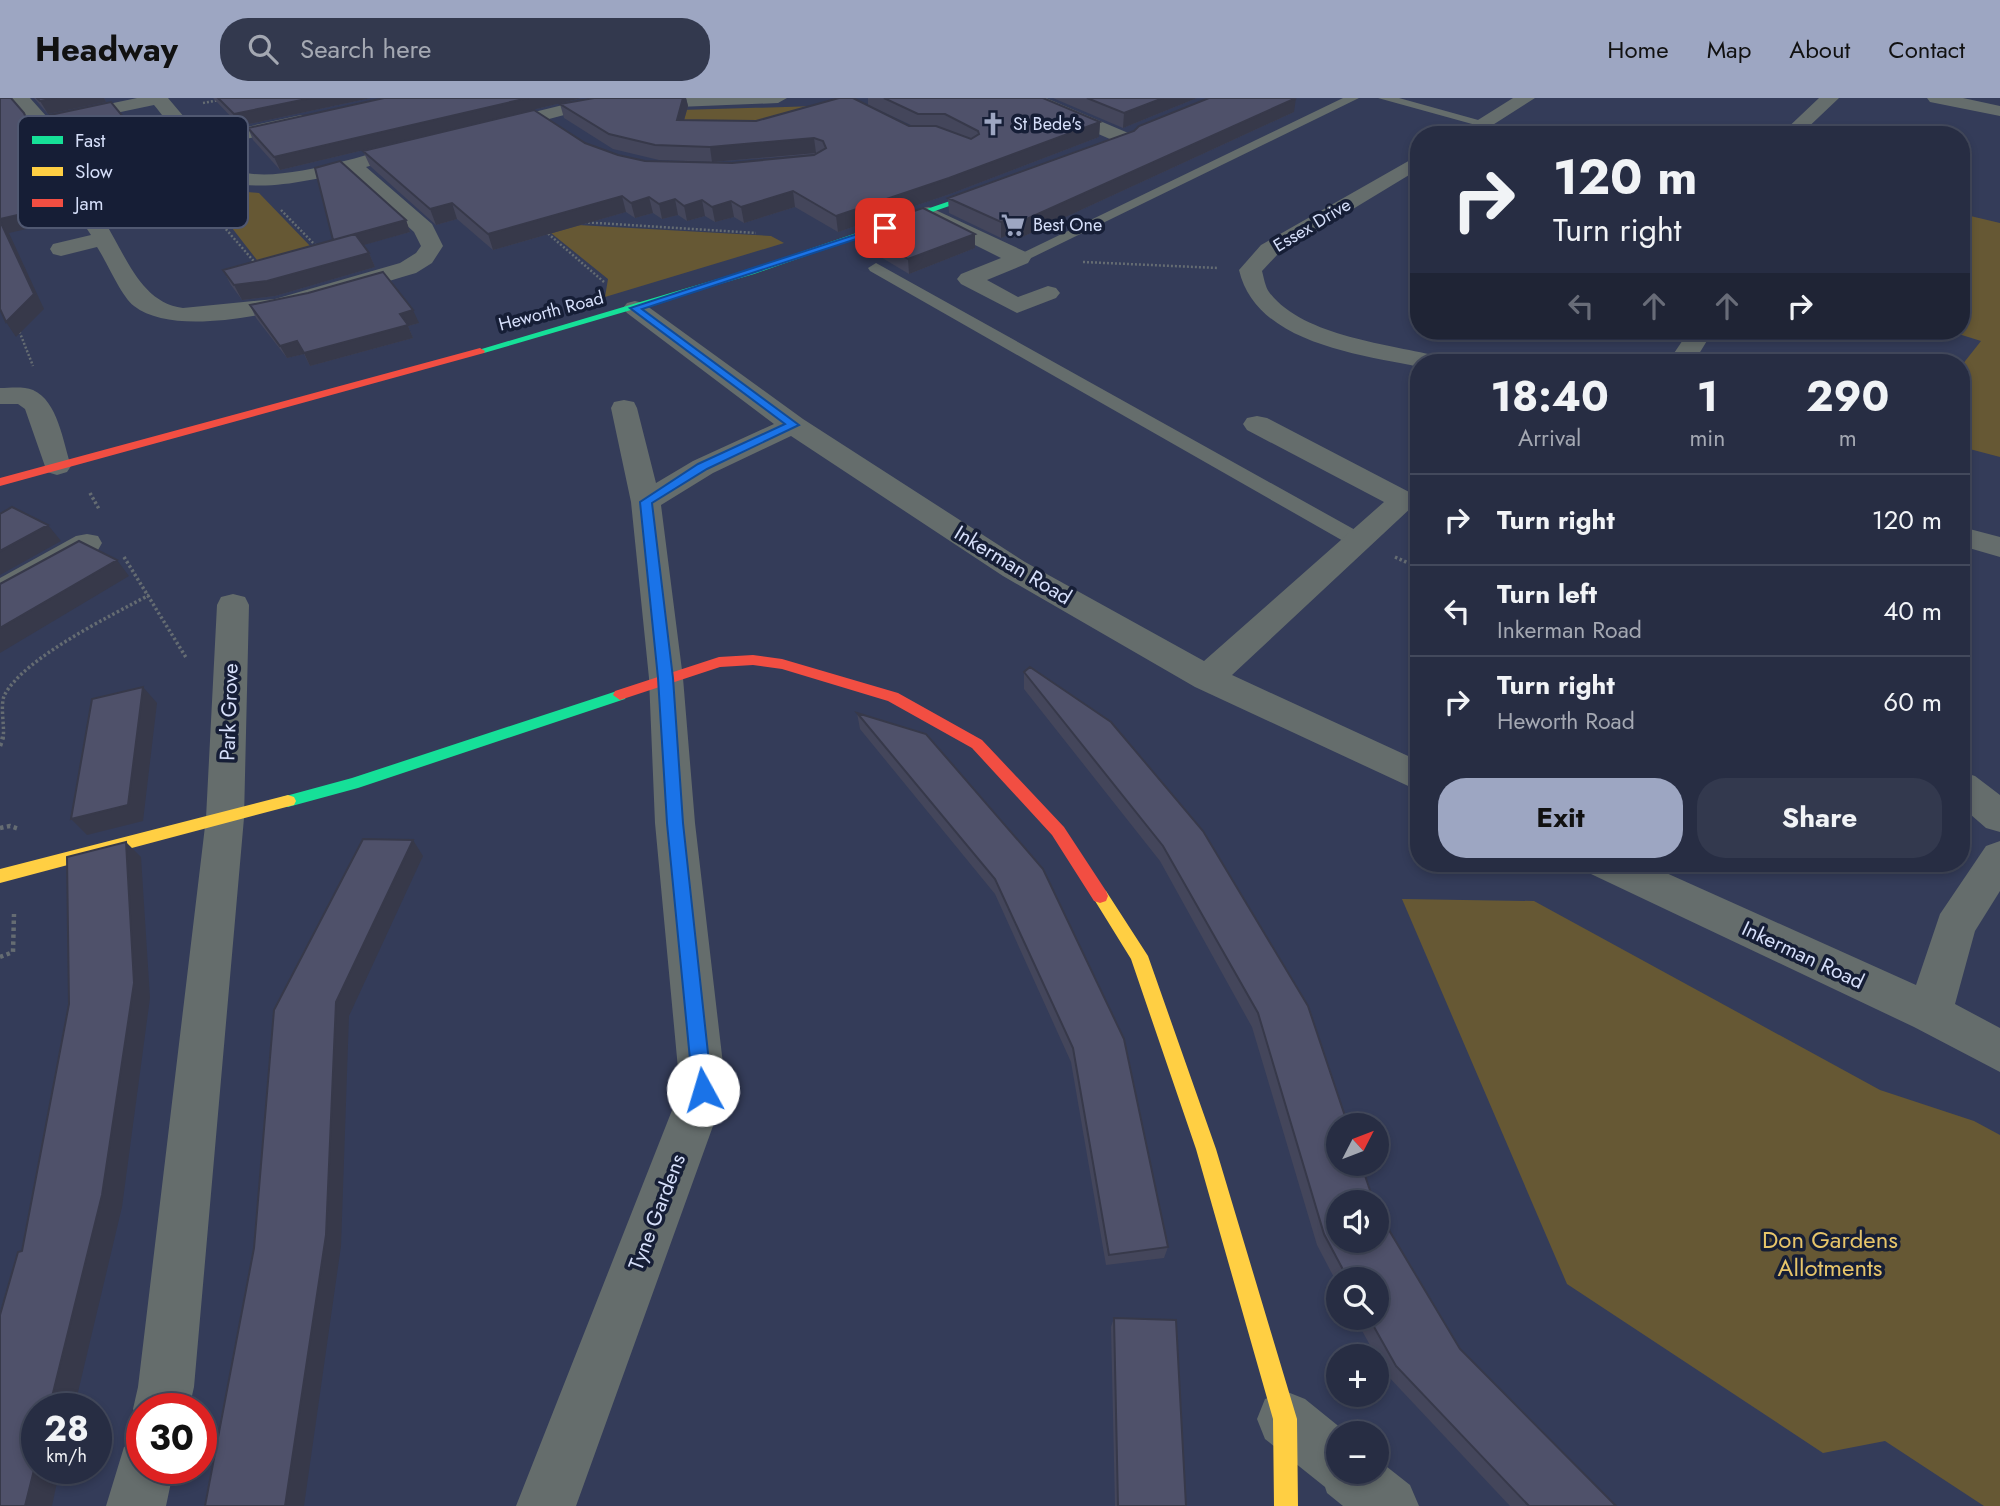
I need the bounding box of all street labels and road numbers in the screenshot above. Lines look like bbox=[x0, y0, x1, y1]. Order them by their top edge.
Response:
street label: Essex Drive bbox=[1268, 192, 1356, 258]
street label: Heworth Road bbox=[496, 284, 606, 338]
street label: Inkerman Road bbox=[949, 518, 1077, 612]
street label: Park Grove bbox=[212, 662, 246, 761]
street label: Inkerman Road bbox=[1737, 913, 1869, 997]
street label: Tyne Gardens bbox=[621, 1150, 693, 1274]

